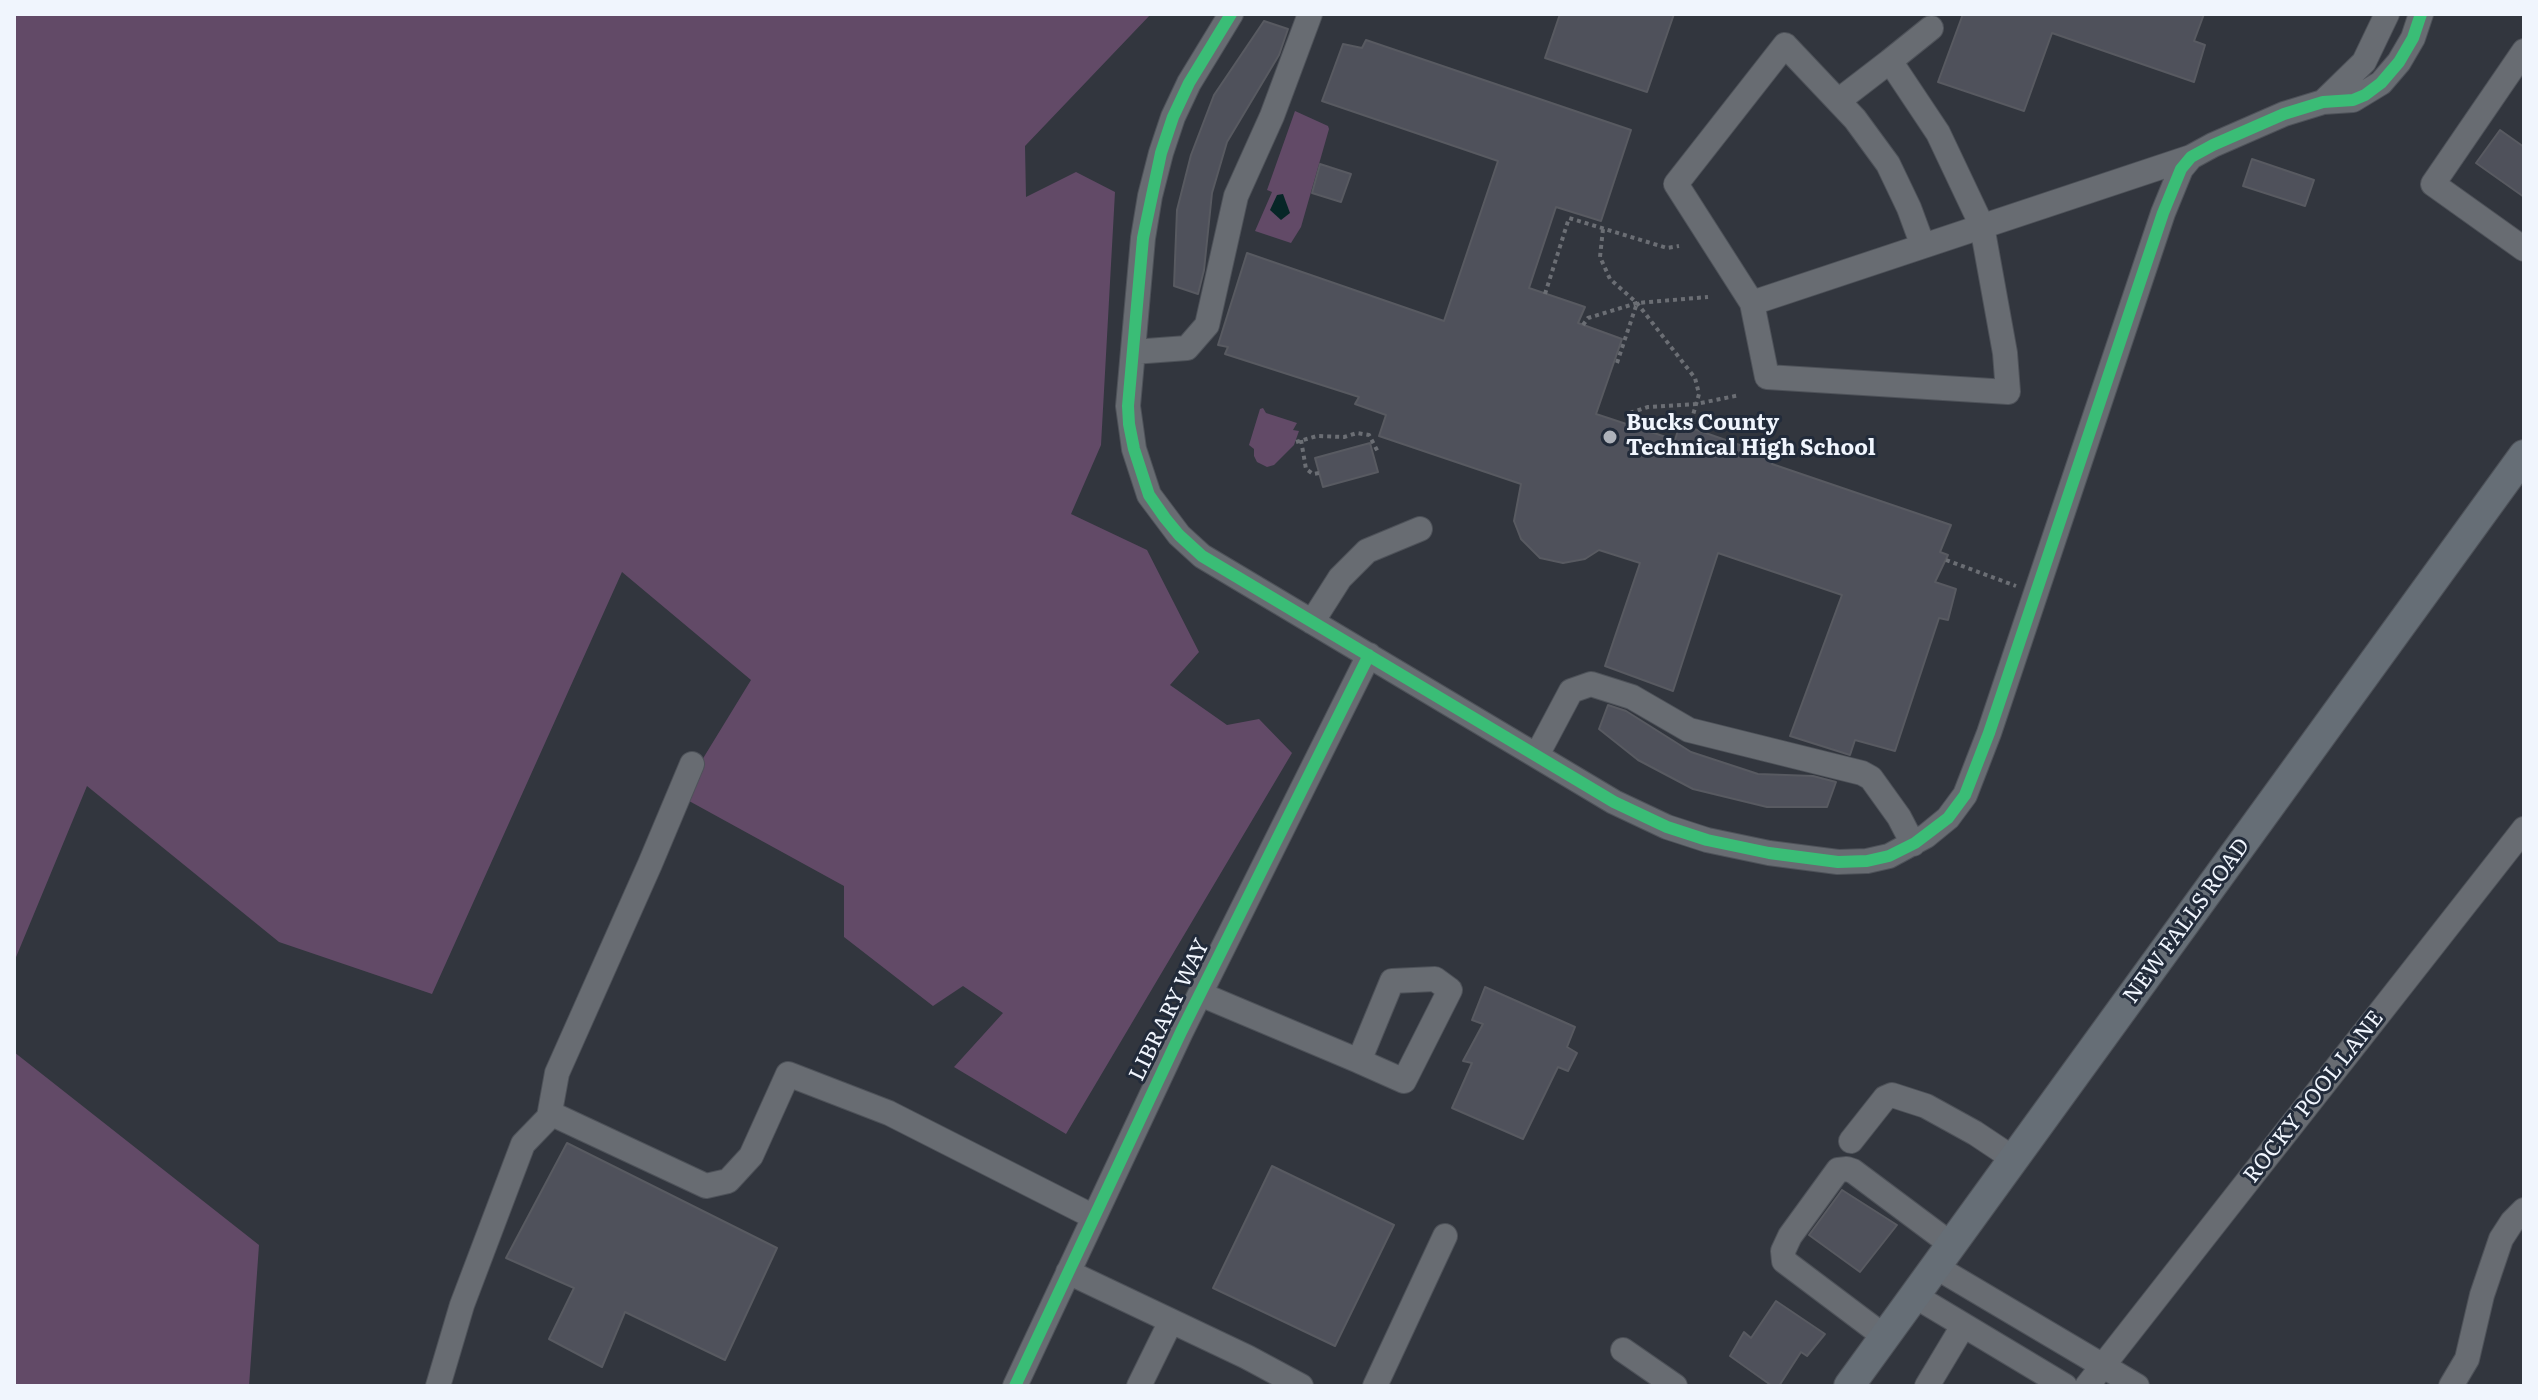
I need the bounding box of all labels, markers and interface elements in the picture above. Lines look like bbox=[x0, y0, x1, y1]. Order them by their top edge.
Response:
place label: Bucks County Technical High School bbox=[1626, 411, 1876, 462]
marker: Bucks County Technical High School bbox=[1601, 428, 1619, 446]
street label: NEW FALLS ROAD bbox=[2118, 833, 2256, 1009]
street label: LIBRARY WAY bbox=[1124, 935, 1216, 1085]
street label: ROCKY POOL LANE bbox=[2239, 1006, 2389, 1188]

